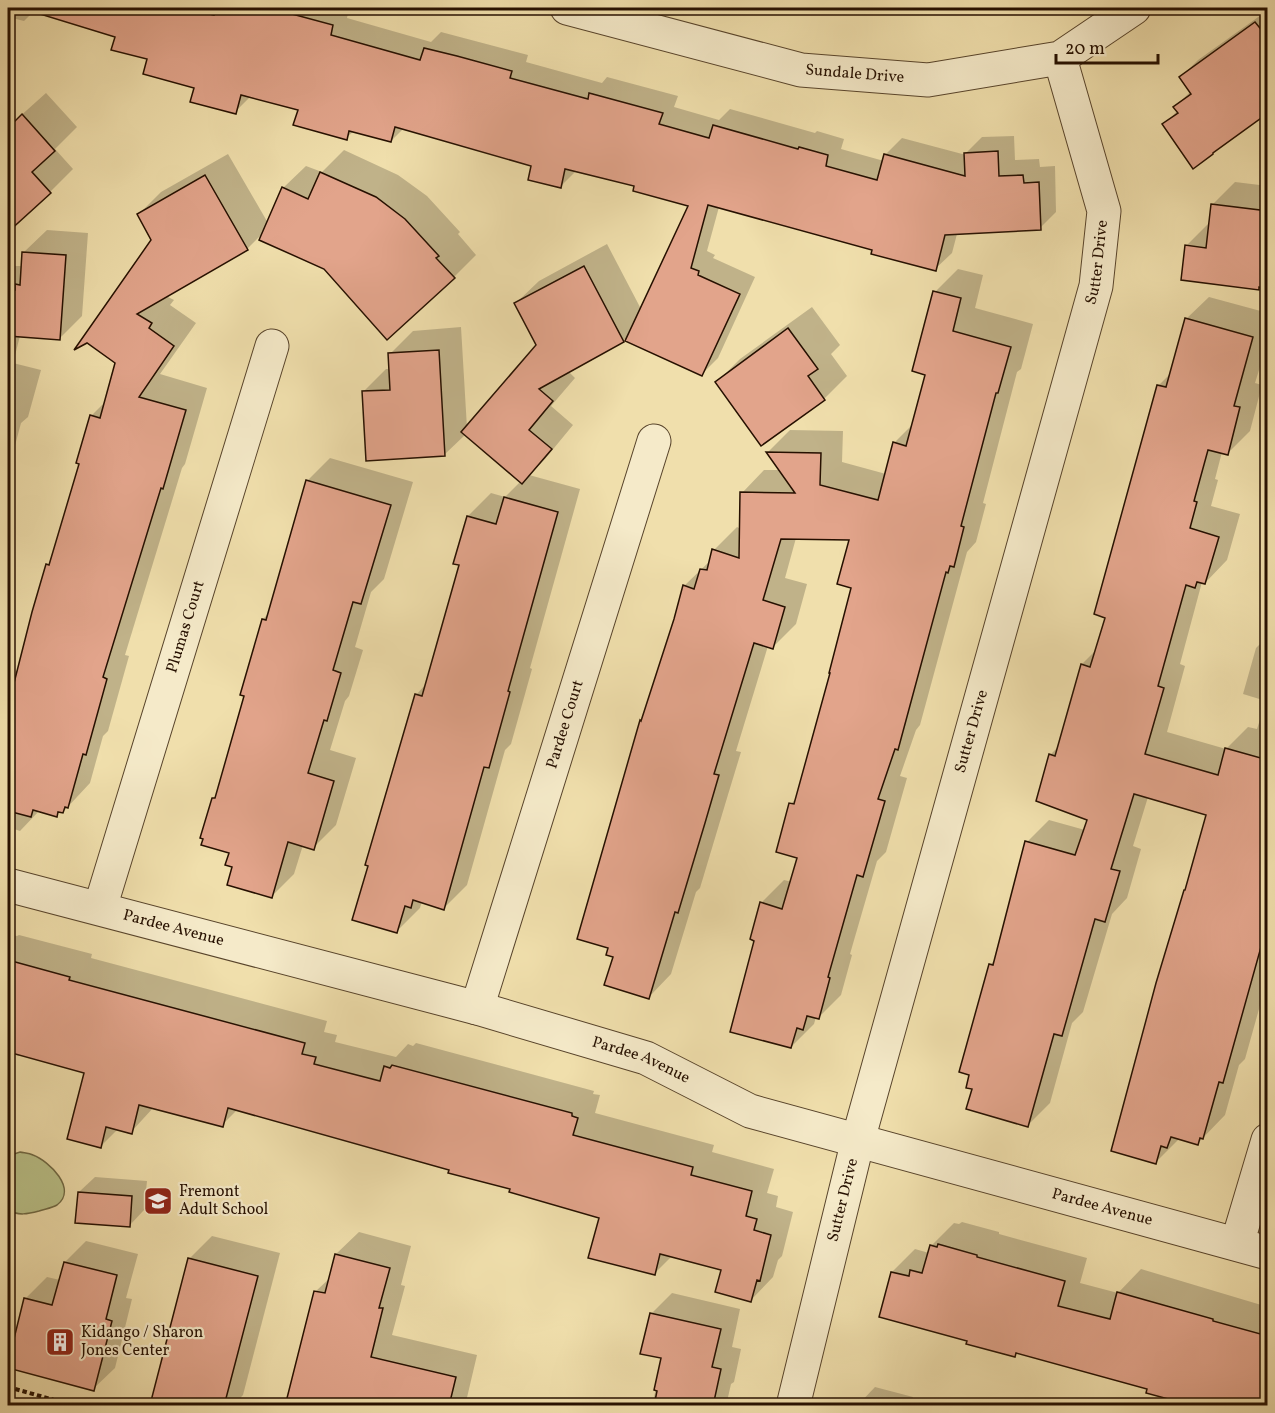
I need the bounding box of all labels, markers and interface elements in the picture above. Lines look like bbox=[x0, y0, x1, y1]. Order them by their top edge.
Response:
scale bar bbox=[1056, 27, 1158, 65]
text: 20 m bbox=[1065, 37, 1105, 62]
street label: Sundale Drive bbox=[804, 59, 905, 89]
street label: Sutter Drive bbox=[1080, 219, 1114, 307]
street label: Plumas Court bbox=[162, 578, 211, 676]
street label: Pardee Court bbox=[541, 677, 590, 772]
street label: Sutter Drive bbox=[950, 687, 994, 776]
street label: Pardee Avenue bbox=[120, 905, 226, 952]
street label: Pardee Avenue bbox=[589, 1032, 694, 1090]
street label: Sutter Drive bbox=[822, 1156, 864, 1244]
place label: Fremont Adult School bbox=[179, 1181, 269, 1221]
street label: Pardee Avenue bbox=[1049, 1183, 1155, 1232]
school or university icon: Fremont Adult School bbox=[142, 1185, 174, 1217]
place label: Kidango / Sharon Jones Center bbox=[81, 1322, 203, 1362]
building icon: Kidango / Sharon Jones Center bbox=[44, 1326, 76, 1358]

